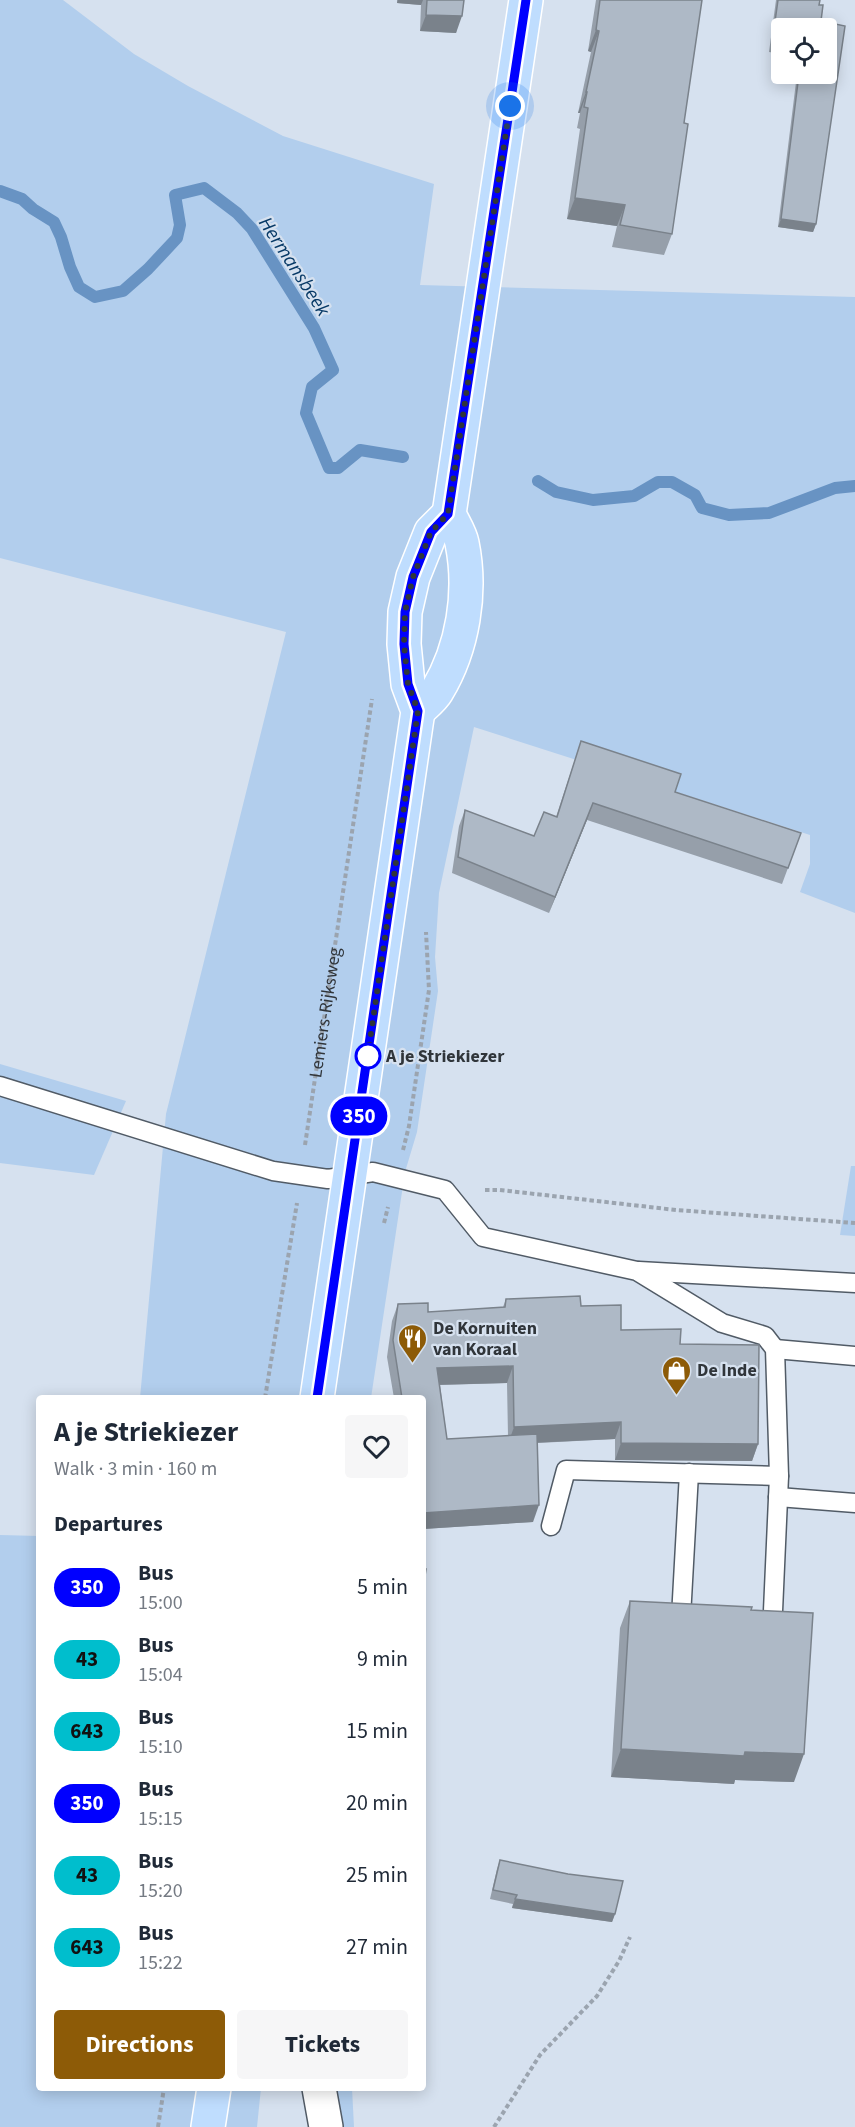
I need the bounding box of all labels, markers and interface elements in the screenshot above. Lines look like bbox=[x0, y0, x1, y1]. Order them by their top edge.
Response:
map controls bbox=[771, 18, 837, 84]
button: locate bbox=[771, 18, 837, 84]
your location bbox=[495, 91, 525, 121]
water label: Hermansbeek bbox=[251, 211, 337, 322]
street label: Lemiers-Rijksweg bbox=[303, 946, 348, 1080]
marker: A je Striekiezer bbox=[355, 1043, 381, 1069]
place label: A je Striekiezer bbox=[385, 1044, 505, 1069]
line badge: 350 bbox=[324, 1096, 394, 1136]
text: 350 bbox=[342, 1101, 376, 1131]
place label: De Kornuiten van Koraal bbox=[433, 1316, 537, 1362]
restaurant icon: De Kornuiten van Koraal bbox=[396, 1322, 428, 1364]
shop icon: De Inde bbox=[660, 1354, 692, 1396]
place label: De Inde bbox=[697, 1358, 757, 1383]
text: A je Striekiezer bbox=[54, 1412, 238, 1452]
button: heart bbox=[345, 1415, 408, 1478]
text: Walk · 3 min · 160 m bbox=[54, 1455, 217, 1483]
text: Departures bbox=[54, 1508, 163, 1540]
text: Bus bbox=[138, 1557, 174, 1589]
text: 5 min bbox=[357, 1571, 408, 1603]
text: 350 bbox=[70, 1572, 104, 1602]
text: 15:00 bbox=[138, 1589, 183, 1617]
text: Bus bbox=[138, 1629, 174, 1661]
text: 9 min bbox=[357, 1643, 408, 1675]
text: 43 bbox=[76, 1644, 98, 1674]
text: 15:04 bbox=[138, 1661, 183, 1689]
text: Bus bbox=[138, 1701, 174, 1733]
text: 15 min bbox=[346, 1715, 408, 1747]
text: 643 bbox=[70, 1716, 104, 1746]
text: 15:10 bbox=[138, 1733, 183, 1761]
text: Bus bbox=[138, 1773, 174, 1805]
text: 20 min bbox=[346, 1787, 408, 1819]
text: 350 bbox=[70, 1788, 104, 1818]
text: 15:15 bbox=[138, 1805, 183, 1833]
text: Bus bbox=[138, 1845, 174, 1877]
text: 25 min bbox=[346, 1859, 408, 1891]
text: 43 bbox=[76, 1860, 98, 1890]
text: 15:20 bbox=[138, 1877, 183, 1905]
text: Bus bbox=[138, 1917, 174, 1949]
text: 27 min bbox=[346, 1931, 408, 1963]
text: 643 bbox=[70, 1932, 104, 1962]
text: 15:22 bbox=[138, 1949, 183, 1977]
button: Directions bbox=[54, 2010, 225, 2079]
button: Tickets bbox=[237, 2010, 408, 2079]

